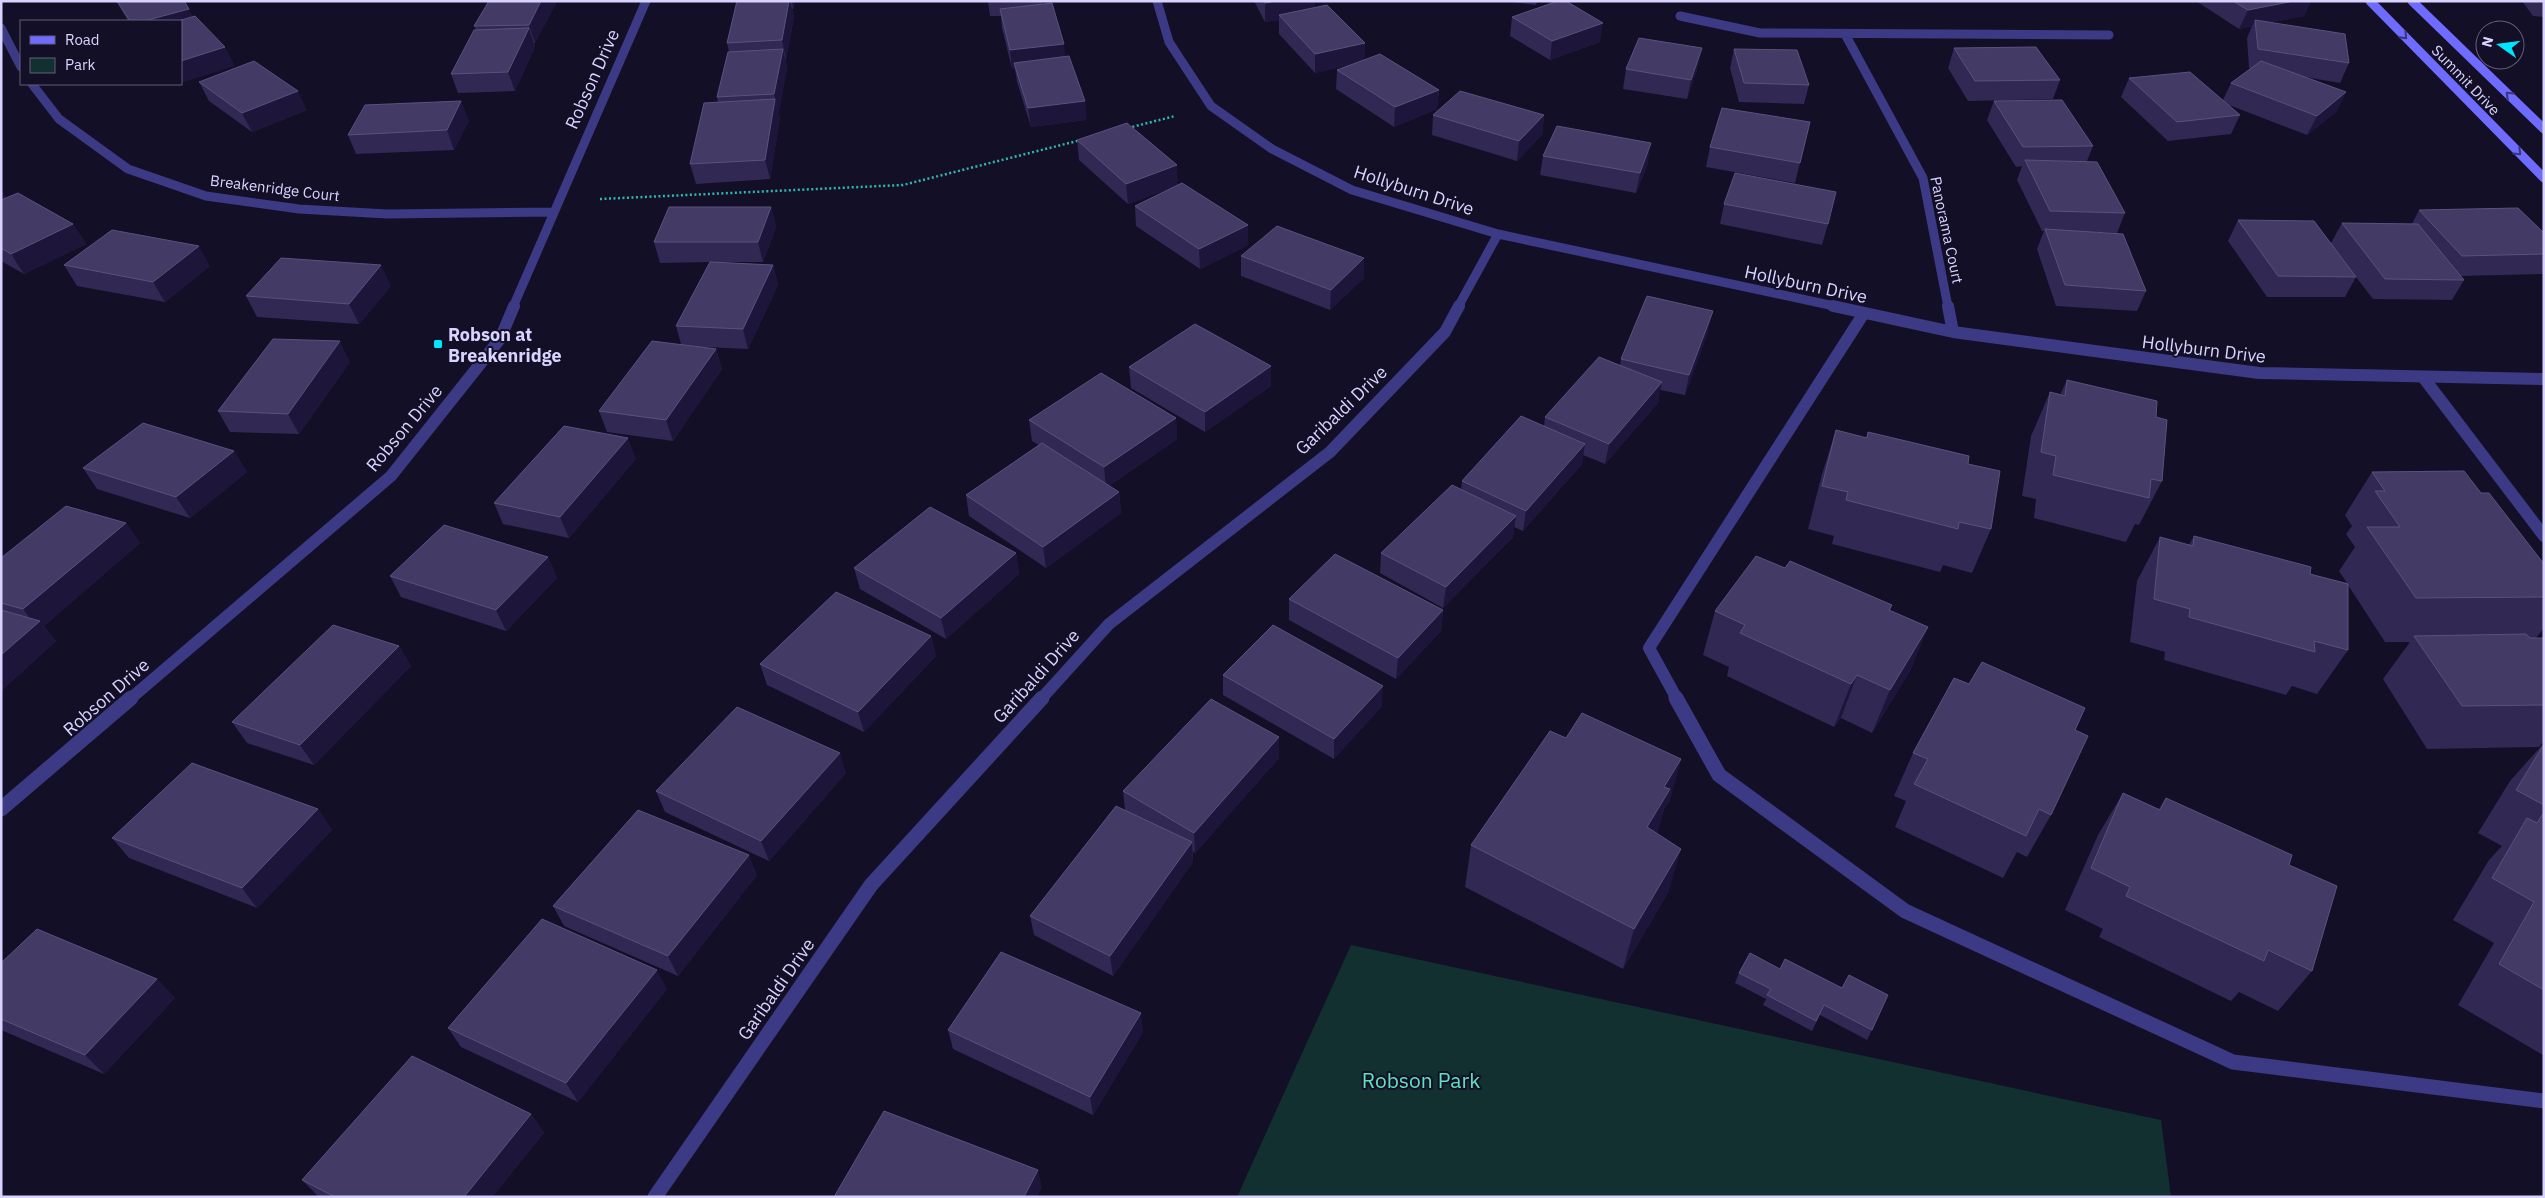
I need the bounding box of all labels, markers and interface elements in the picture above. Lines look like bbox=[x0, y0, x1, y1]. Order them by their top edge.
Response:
legend bbox=[20, 20, 182, 85]
north arrow bbox=[2475, 20, 2525, 70]
street label: Robson Drive bbox=[560, 25, 624, 132]
text: Road bbox=[65, 30, 100, 49]
one-way arrow bbox=[2398, 30, 2407, 39]
text: N bbox=[2477, 35, 2497, 49]
street label: Summit Drive bbox=[2428, 41, 2504, 119]
text: Park bbox=[65, 55, 95, 74]
one-way arrow bbox=[2505, 92, 2514, 101]
one-way arrow bbox=[2512, 146, 2521, 155]
street label: Hollyburn Drive bbox=[1351, 160, 1477, 220]
street label: Breakenridge Court bbox=[209, 171, 341, 205]
street label: Panorama Court bbox=[1926, 175, 1968, 285]
street label: Hollyburn Drive bbox=[1743, 260, 1870, 308]
place label: Robson at Breakenridge bbox=[448, 323, 562, 367]
street label: Hollyburn Drive bbox=[2141, 330, 2267, 368]
marker: Robson at Breakenridge bbox=[432, 338, 444, 350]
street label: Garibaldi Drive bbox=[1290, 360, 1392, 460]
street label: Robson Drive bbox=[361, 380, 447, 476]
street label: Garibaldi Drive bbox=[988, 624, 1084, 728]
street label: Robson Drive bbox=[58, 653, 154, 741]
street label: Garibaldi Drive bbox=[732, 934, 820, 1044]
park label: Robson Park bbox=[1362, 1066, 1480, 1094]

